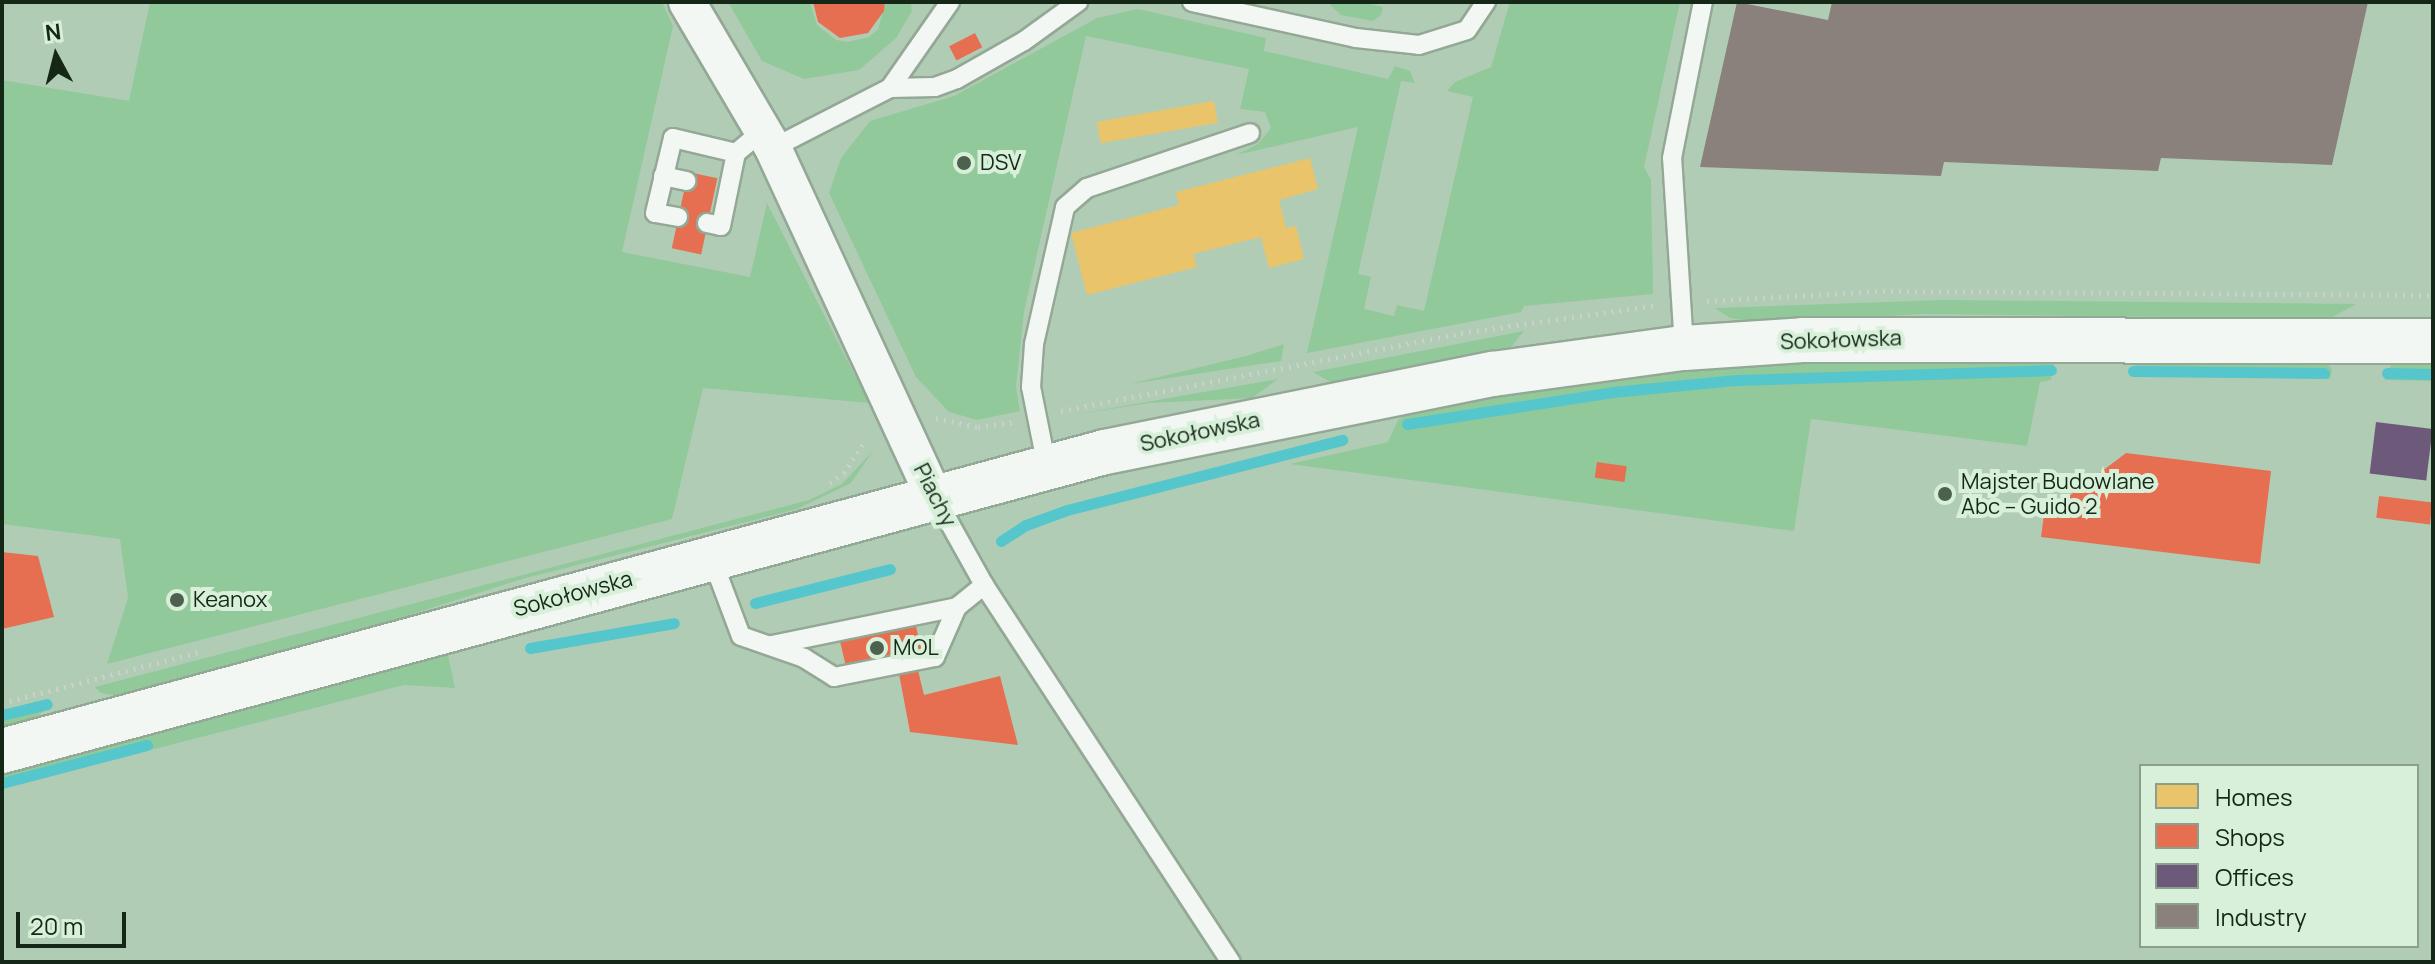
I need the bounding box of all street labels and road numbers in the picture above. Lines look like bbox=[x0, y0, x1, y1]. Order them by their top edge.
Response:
street label: Sokołowska bbox=[1780, 325, 1902, 355]
street label: Sokołowska bbox=[1138, 406, 1262, 458]
street label: Piachy bbox=[908, 459, 962, 531]
street label: Sokołowska bbox=[511, 565, 635, 623]

